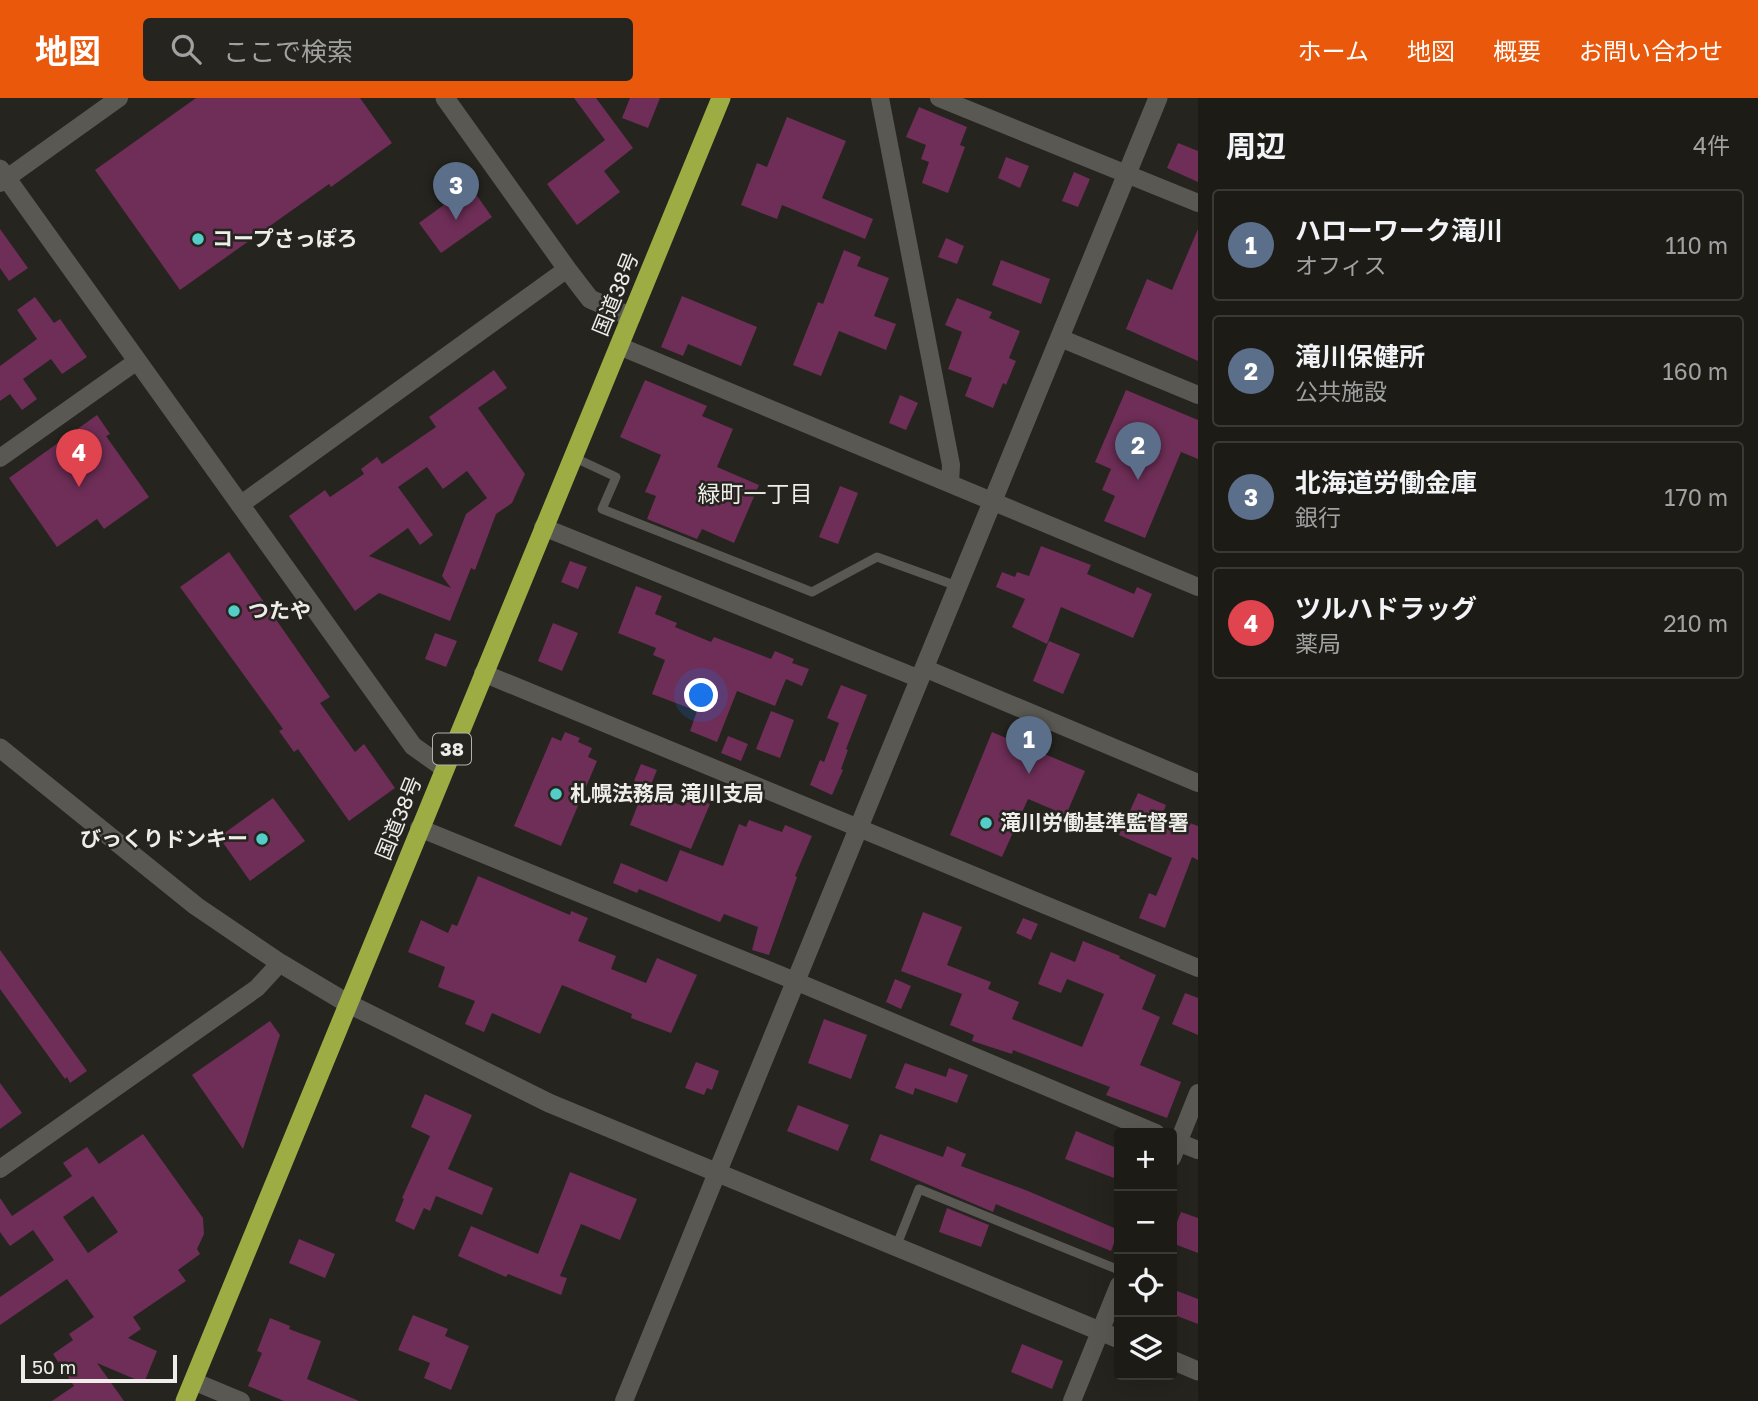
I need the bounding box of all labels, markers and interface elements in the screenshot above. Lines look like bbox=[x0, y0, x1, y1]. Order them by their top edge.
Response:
search box bbox=[143, 18, 633, 81]
icon: search bbox=[167, 30, 205, 68]
text: 地図 bbox=[35, 31, 101, 70]
text: ここで検索 bbox=[223, 36, 353, 67]
text: ホーム bbox=[1298, 36, 1369, 65]
text: 地図 bbox=[1407, 36, 1455, 65]
text: 概要 bbox=[1493, 36, 1541, 65]
text: お問い合わせ bbox=[1579, 36, 1723, 65]
text: 周辺 bbox=[1226, 128, 1286, 164]
text: 4件 bbox=[1693, 131, 1730, 159]
pin: 3 bbox=[433, 162, 479, 220]
text: ハローワーク滝川 bbox=[1295, 215, 1503, 246]
place label: コープさっぽろ bbox=[212, 225, 358, 251]
marker: コープさっぽろ bbox=[190, 231, 206, 247]
text: 1 bbox=[1245, 231, 1257, 259]
text: 110 m bbox=[1665, 231, 1728, 259]
street label: 国道38号 bbox=[587, 248, 644, 339]
text: オフィス bbox=[1295, 251, 1387, 279]
text: 滝川保健所 bbox=[1295, 341, 1425, 372]
text: 2 bbox=[1244, 357, 1258, 385]
text: 160 m bbox=[1663, 357, 1728, 385]
text: 公共施設 bbox=[1295, 377, 1387, 405]
pin: 2 bbox=[1115, 422, 1161, 480]
pin: 4 bbox=[56, 429, 102, 487]
text: 北海道労働金庫 bbox=[1295, 467, 1477, 498]
district label: 緑町一丁目 bbox=[698, 479, 813, 507]
text: 3 bbox=[1244, 483, 1258, 511]
text: 170 m bbox=[1664, 483, 1728, 511]
text: 銀行 bbox=[1295, 503, 1341, 531]
text: ツルハドラッグ bbox=[1295, 593, 1477, 624]
place label: つたや bbox=[248, 597, 311, 623]
marker: つたや bbox=[226, 603, 242, 619]
text: 4 bbox=[1244, 609, 1258, 637]
text: 210 m bbox=[1663, 609, 1728, 637]
text: 薬局 bbox=[1295, 629, 1341, 657]
your location bbox=[684, 678, 718, 712]
pin: 1 bbox=[1006, 716, 1052, 774]
road number: 38 bbox=[433, 734, 471, 764]
street label: 国道38号 bbox=[370, 772, 427, 863]
place label: 札幌法務局 滝川支局 bbox=[570, 780, 764, 806]
marker: 札幌法務局 滝川支局 bbox=[548, 786, 564, 802]
place label: 滝川労働基準監督署 bbox=[1000, 809, 1189, 835]
marker: 滝川労働基準監督署 bbox=[978, 815, 994, 831]
place label: びっくりドンキー bbox=[80, 825, 248, 851]
marker: びっくりドンキー bbox=[254, 831, 270, 847]
map controls bbox=[1114, 1128, 1177, 1380]
button: + bbox=[1114, 1128, 1177, 1191]
button: − bbox=[1114, 1191, 1177, 1254]
button: locate bbox=[1114, 1254, 1177, 1317]
button: layers bbox=[1114, 1317, 1177, 1380]
scale bar bbox=[21, 1352, 177, 1384]
text: 50 m bbox=[32, 1355, 76, 1378]

